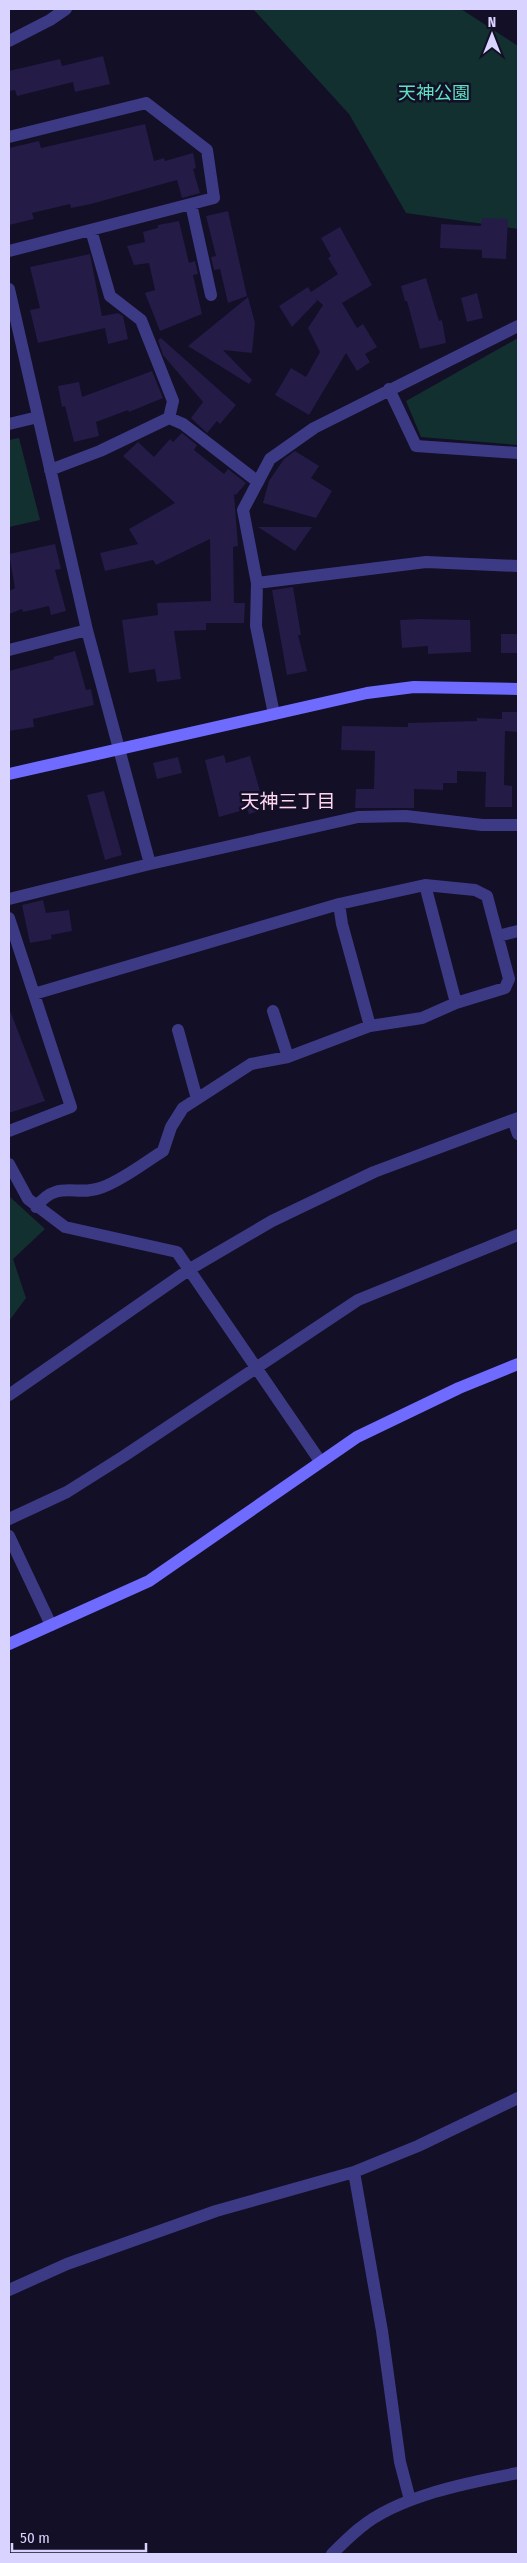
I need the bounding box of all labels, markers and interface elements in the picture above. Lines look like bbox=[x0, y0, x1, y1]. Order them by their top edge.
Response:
north arrow bbox=[467, 10, 517, 60]
text: N bbox=[488, 14, 496, 31]
park label: 天神公園 bbox=[398, 82, 470, 104]
district label: 天神三丁目 bbox=[240, 790, 336, 813]
scale bar bbox=[12, 2520, 146, 2552]
text: 50 m bbox=[20, 2529, 50, 2547]

